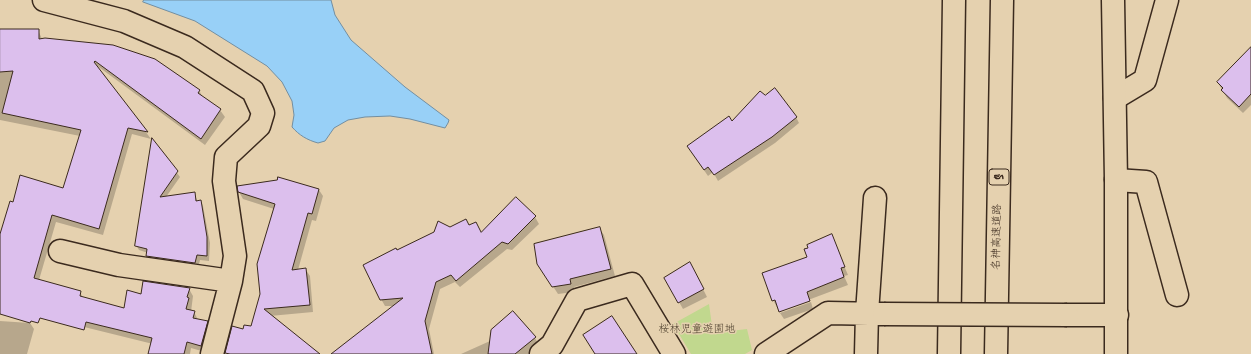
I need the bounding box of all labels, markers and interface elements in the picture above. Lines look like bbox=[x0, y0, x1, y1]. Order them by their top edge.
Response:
road number: E1 bbox=[989, 169, 1009, 185]
street label: 名神高速道路 bbox=[991, 204, 1005, 270]
park label: 桜林児童遊園地 bbox=[659, 323, 735, 337]

